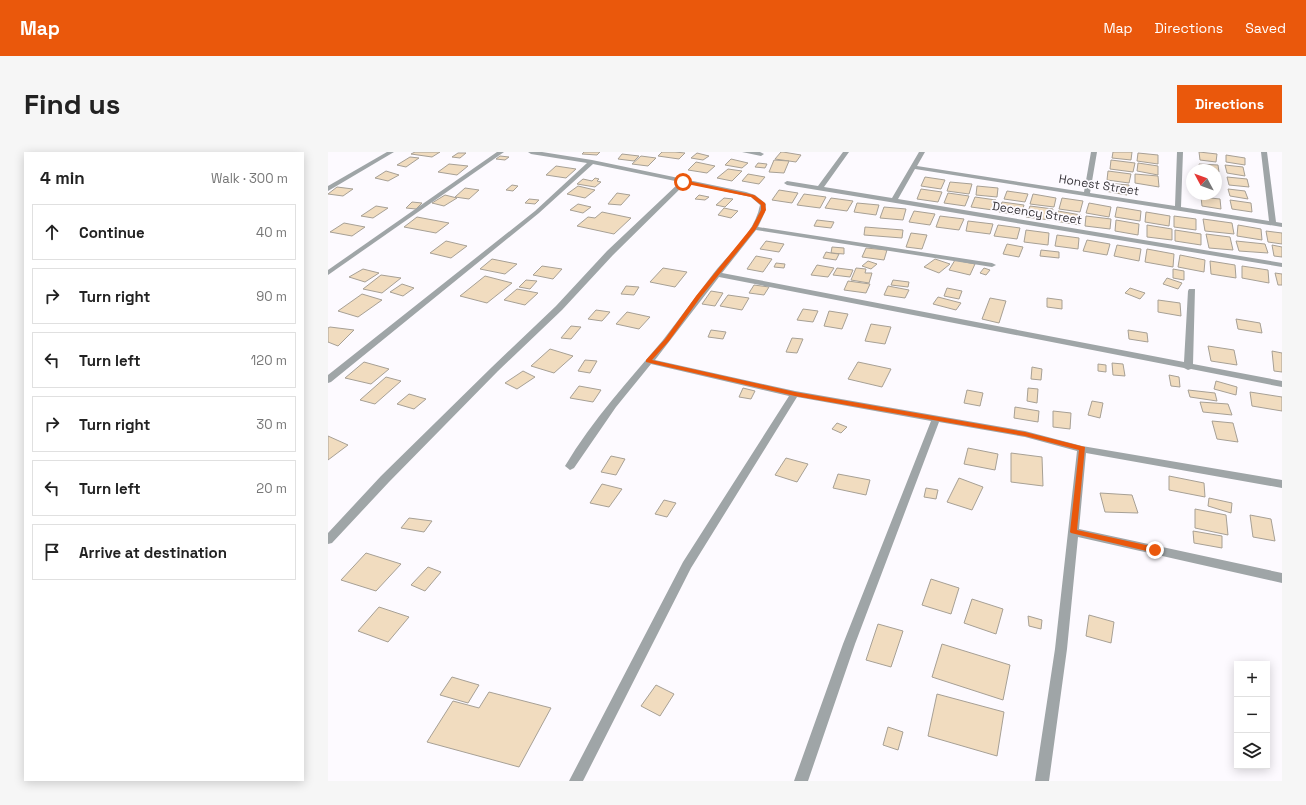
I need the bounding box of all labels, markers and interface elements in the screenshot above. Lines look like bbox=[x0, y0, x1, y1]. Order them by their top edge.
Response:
text: Map bbox=[20, 16, 60, 41]
text: Map bbox=[1103, 19, 1133, 37]
text: Directions bbox=[1155, 19, 1223, 37]
text: Saved bbox=[1245, 19, 1286, 37]
button: Directions bbox=[1177, 85, 1282, 123]
text: Find us bbox=[24, 86, 121, 122]
north arrow bbox=[1186, 164, 1222, 200]
text: 4 min bbox=[40, 167, 85, 189]
text: Walk · 300 m bbox=[211, 170, 288, 187]
street label: Honest Street bbox=[1058, 171, 1140, 199]
route start bbox=[674, 173, 692, 191]
street label: Decency Street bbox=[991, 198, 1083, 228]
icon: ahead bbox=[41, 221, 63, 243]
text: Continue bbox=[79, 223, 145, 242]
text: 40 m bbox=[256, 224, 287, 241]
icon: right bbox=[41, 285, 63, 307]
text: Turn right bbox=[79, 287, 150, 306]
text: 90 m bbox=[256, 288, 287, 305]
icon: left bbox=[41, 349, 63, 371]
text: Turn left bbox=[79, 351, 141, 370]
text: 120 m bbox=[251, 352, 287, 369]
icon: right bbox=[41, 413, 63, 435]
text: Turn right bbox=[79, 415, 150, 434]
text: 30 m bbox=[256, 416, 287, 433]
icon: left bbox=[41, 477, 63, 499]
text: Turn left bbox=[79, 479, 141, 498]
text: 20 m bbox=[256, 480, 287, 497]
icon: arrive bbox=[41, 541, 63, 563]
route end bbox=[1146, 541, 1164, 559]
text: Arrive at destination bbox=[79, 543, 227, 562]
map controls bbox=[1234, 661, 1270, 769]
button: + bbox=[1234, 661, 1270, 697]
button: − bbox=[1234, 697, 1270, 733]
button: layers bbox=[1234, 733, 1270, 769]

